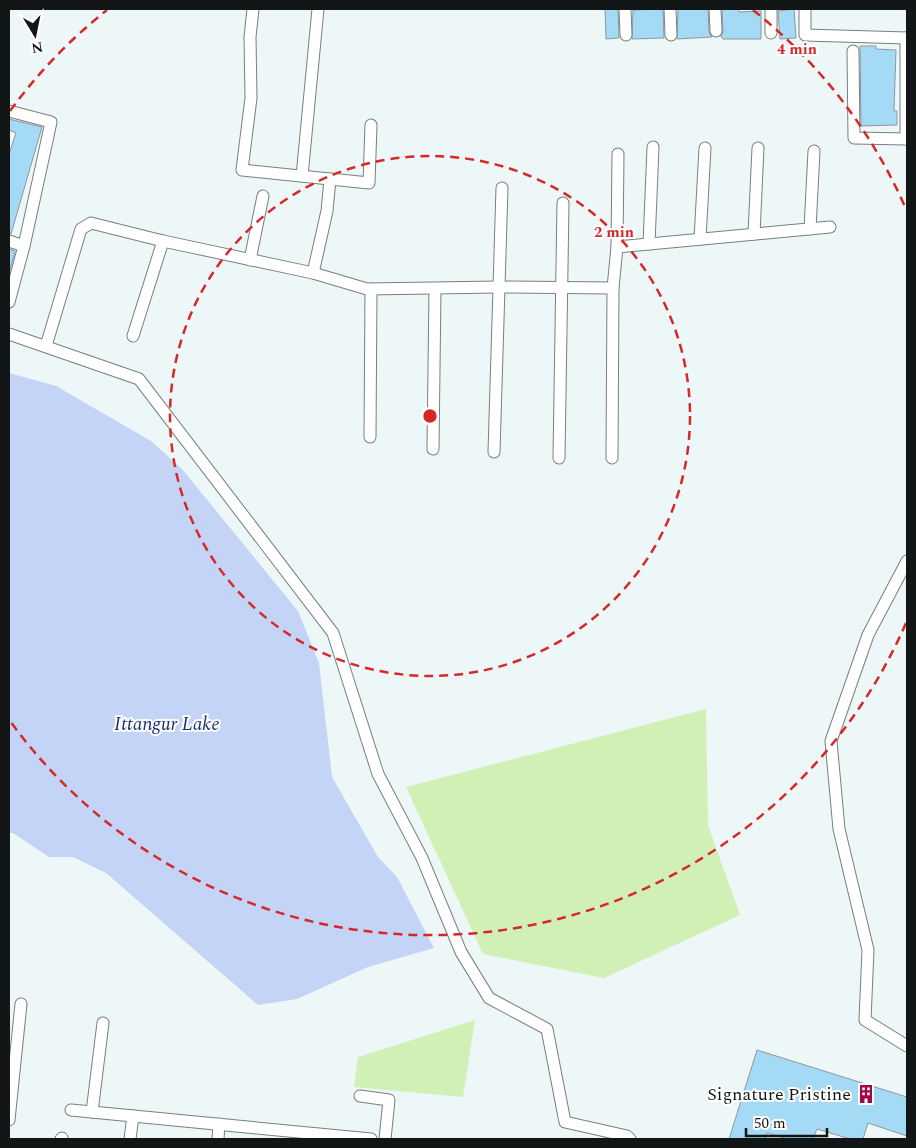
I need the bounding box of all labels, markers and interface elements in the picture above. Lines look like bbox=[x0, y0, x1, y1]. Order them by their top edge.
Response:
north arrow bbox=[10, 10, 60, 60]
text: N bbox=[30, 36, 45, 59]
text: 4 min bbox=[777, 38, 817, 61]
text: 2 min bbox=[594, 221, 634, 244]
centre of rings bbox=[421, 407, 439, 425]
water label: Ittangur Lake bbox=[114, 710, 220, 739]
place label: Signature Pristine bbox=[707, 1081, 851, 1108]
building icon: Signature Pristine bbox=[855, 1083, 877, 1105]
scale bar bbox=[746, 1106, 827, 1138]
text: 50 m bbox=[754, 1112, 786, 1135]

